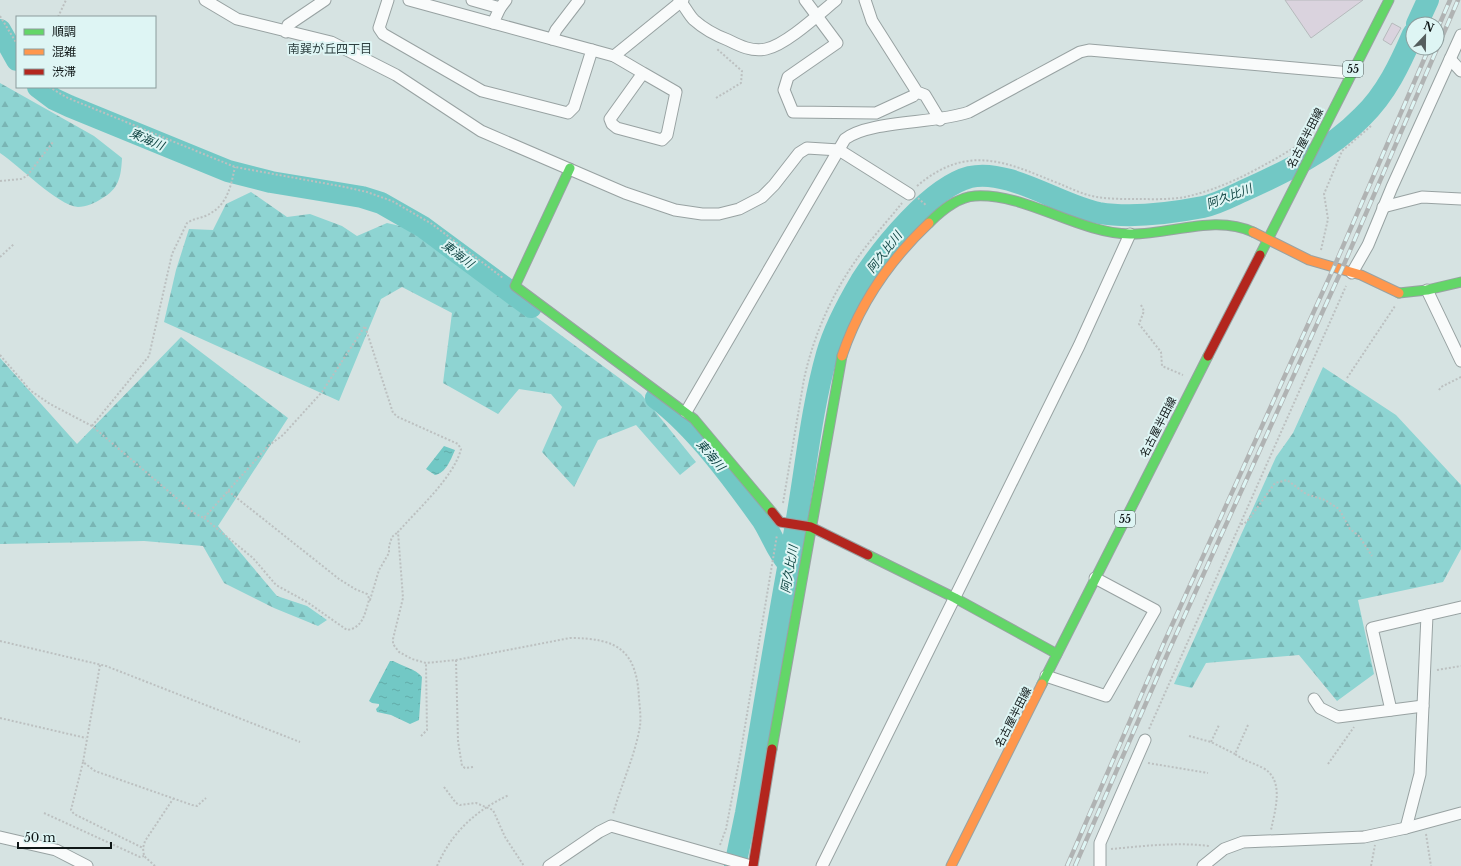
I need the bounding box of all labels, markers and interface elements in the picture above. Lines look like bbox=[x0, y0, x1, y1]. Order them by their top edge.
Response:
legend bbox=[16, 16, 156, 88]
north arrow bbox=[1405, 16, 1445, 56]
text: N bbox=[1421, 18, 1437, 35]
text: 順調 bbox=[52, 24, 76, 39]
district label: 南巽が丘四丁目 bbox=[288, 41, 372, 56]
text: 混雑 bbox=[52, 44, 76, 59]
road number: 55 bbox=[1343, 61, 1363, 77]
text: 渋滞 bbox=[52, 64, 76, 79]
street label: 名古屋半田線 bbox=[1284, 105, 1326, 171]
water label: 東海川 bbox=[127, 125, 168, 154]
water label: 阿久比川 bbox=[1204, 180, 1256, 212]
water label: 阿久比川 bbox=[863, 227, 906, 276]
water label: 東海川 bbox=[439, 237, 478, 272]
street label: 名古屋半田線 bbox=[1137, 394, 1179, 460]
water label: 東海川 bbox=[694, 436, 730, 475]
road number: 55 bbox=[1115, 511, 1135, 527]
water label: 阿久比川 bbox=[777, 542, 801, 594]
street label: 名古屋半田線 bbox=[992, 684, 1034, 750]
scale bar bbox=[18, 824, 111, 850]
text: 50 m bbox=[24, 830, 56, 845]

